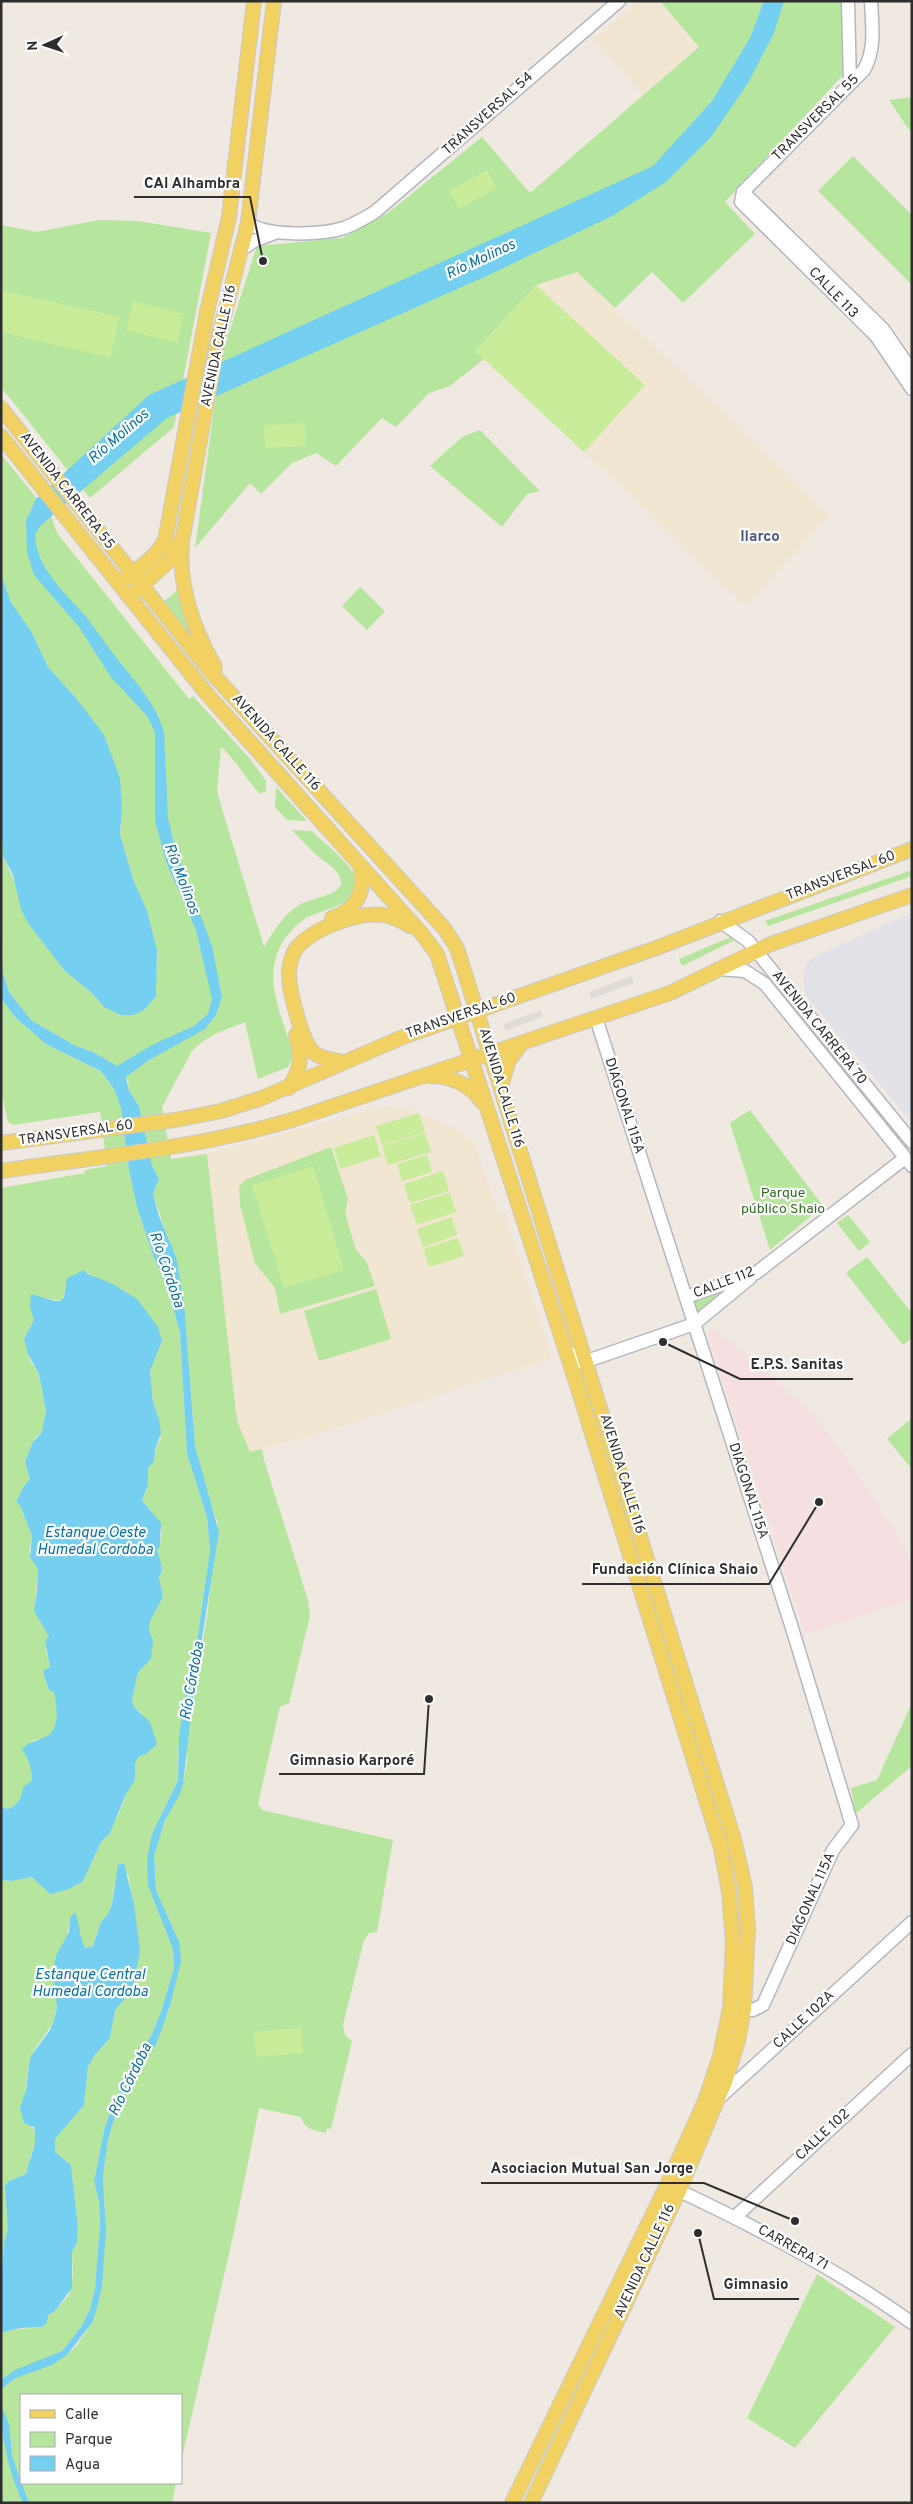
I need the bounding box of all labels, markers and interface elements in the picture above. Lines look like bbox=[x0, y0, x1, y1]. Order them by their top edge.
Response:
north arrow bbox=[20, 20, 70, 70]
text: N bbox=[25, 40, 42, 51]
street label: TRANSVERSAL 54 bbox=[439, 69, 537, 159]
street label: TRANSVERSAL 55 bbox=[769, 71, 863, 165]
callout: CAI Alhambra bbox=[134, 167, 250, 197]
text: CAI Alhambra bbox=[144, 175, 240, 194]
water label: Río Molinos bbox=[443, 236, 519, 284]
street label: CALLE 113 bbox=[805, 264, 861, 322]
street label: AVENIDA CALLE 116 bbox=[198, 283, 240, 409]
water label: Río Molinos bbox=[85, 405, 153, 469]
street label: AVENIDA CARRERA 55 bbox=[16, 429, 118, 553]
district label: Ilarco bbox=[740, 528, 780, 547]
street label: AVENIDA CALLE 116 bbox=[228, 691, 324, 795]
water label: Río Molinos bbox=[159, 841, 203, 917]
street label: TRANSVERSAL 60 bbox=[784, 847, 898, 905]
street label: AVENIDA CARRERA 70 bbox=[768, 968, 870, 1088]
street label: TRANSVERSAL 60 bbox=[404, 989, 518, 1043]
street label: AVENIDA CALLE 116 bbox=[475, 1026, 527, 1150]
street label: DIAGONAL 115A bbox=[600, 1056, 648, 1156]
street label: TRANSVERSAL 60 bbox=[18, 1117, 134, 1149]
park label: Parque público Shaio bbox=[741, 1185, 825, 1218]
water label: Río Córdoba bbox=[144, 1230, 188, 1311]
street label: CALLE 112 bbox=[691, 1264, 757, 1302]
callout: E.P.S. Sanitas bbox=[740, 1349, 853, 1379]
text: E.P.S. Sanitas bbox=[751, 1356, 843, 1375]
street label: AVENIDA CALLE 116 bbox=[596, 1412, 648, 1536]
street label: DIAGONAL 115A bbox=[724, 1441, 772, 1541]
water label: Estanque Oeste Humedal Cordoba bbox=[37, 1524, 153, 1560]
callout: Fundación Clínica Shaio bbox=[582, 1554, 769, 1584]
text: Fundación Clínica Shaio bbox=[592, 1561, 758, 1580]
water label: Río Córdoba bbox=[177, 1640, 209, 1722]
callout: Gimnasio Karporé bbox=[279, 1744, 424, 1774]
text: Gimnasio Karporé bbox=[290, 1752, 414, 1771]
street label: DIAGONAL 115A bbox=[783, 1850, 839, 1948]
water label: Estanque Central Humedal Cordoba bbox=[32, 1966, 148, 2002]
street label: CALLE 102A bbox=[770, 1987, 838, 2053]
water label: Río Córdoba bbox=[105, 2040, 157, 2120]
street label: CALLE 102 bbox=[792, 2106, 854, 2164]
callout: Asociacion Mutual San Jorge bbox=[481, 2153, 704, 2183]
text: Asociacion Mutual San Jorge bbox=[491, 2160, 693, 2179]
street label: AVENIDA CALLE 116 bbox=[611, 2201, 679, 2321]
street label: CARRERA 71 bbox=[755, 2222, 831, 2274]
callout: Gimnasio bbox=[714, 2269, 799, 2299]
text: Gimnasio bbox=[723, 2276, 789, 2295]
legend bbox=[20, 2394, 182, 2484]
text: Calle bbox=[65, 2406, 99, 2425]
text: Parque bbox=[65, 2431, 113, 2450]
text: Agua bbox=[65, 2456, 100, 2475]

